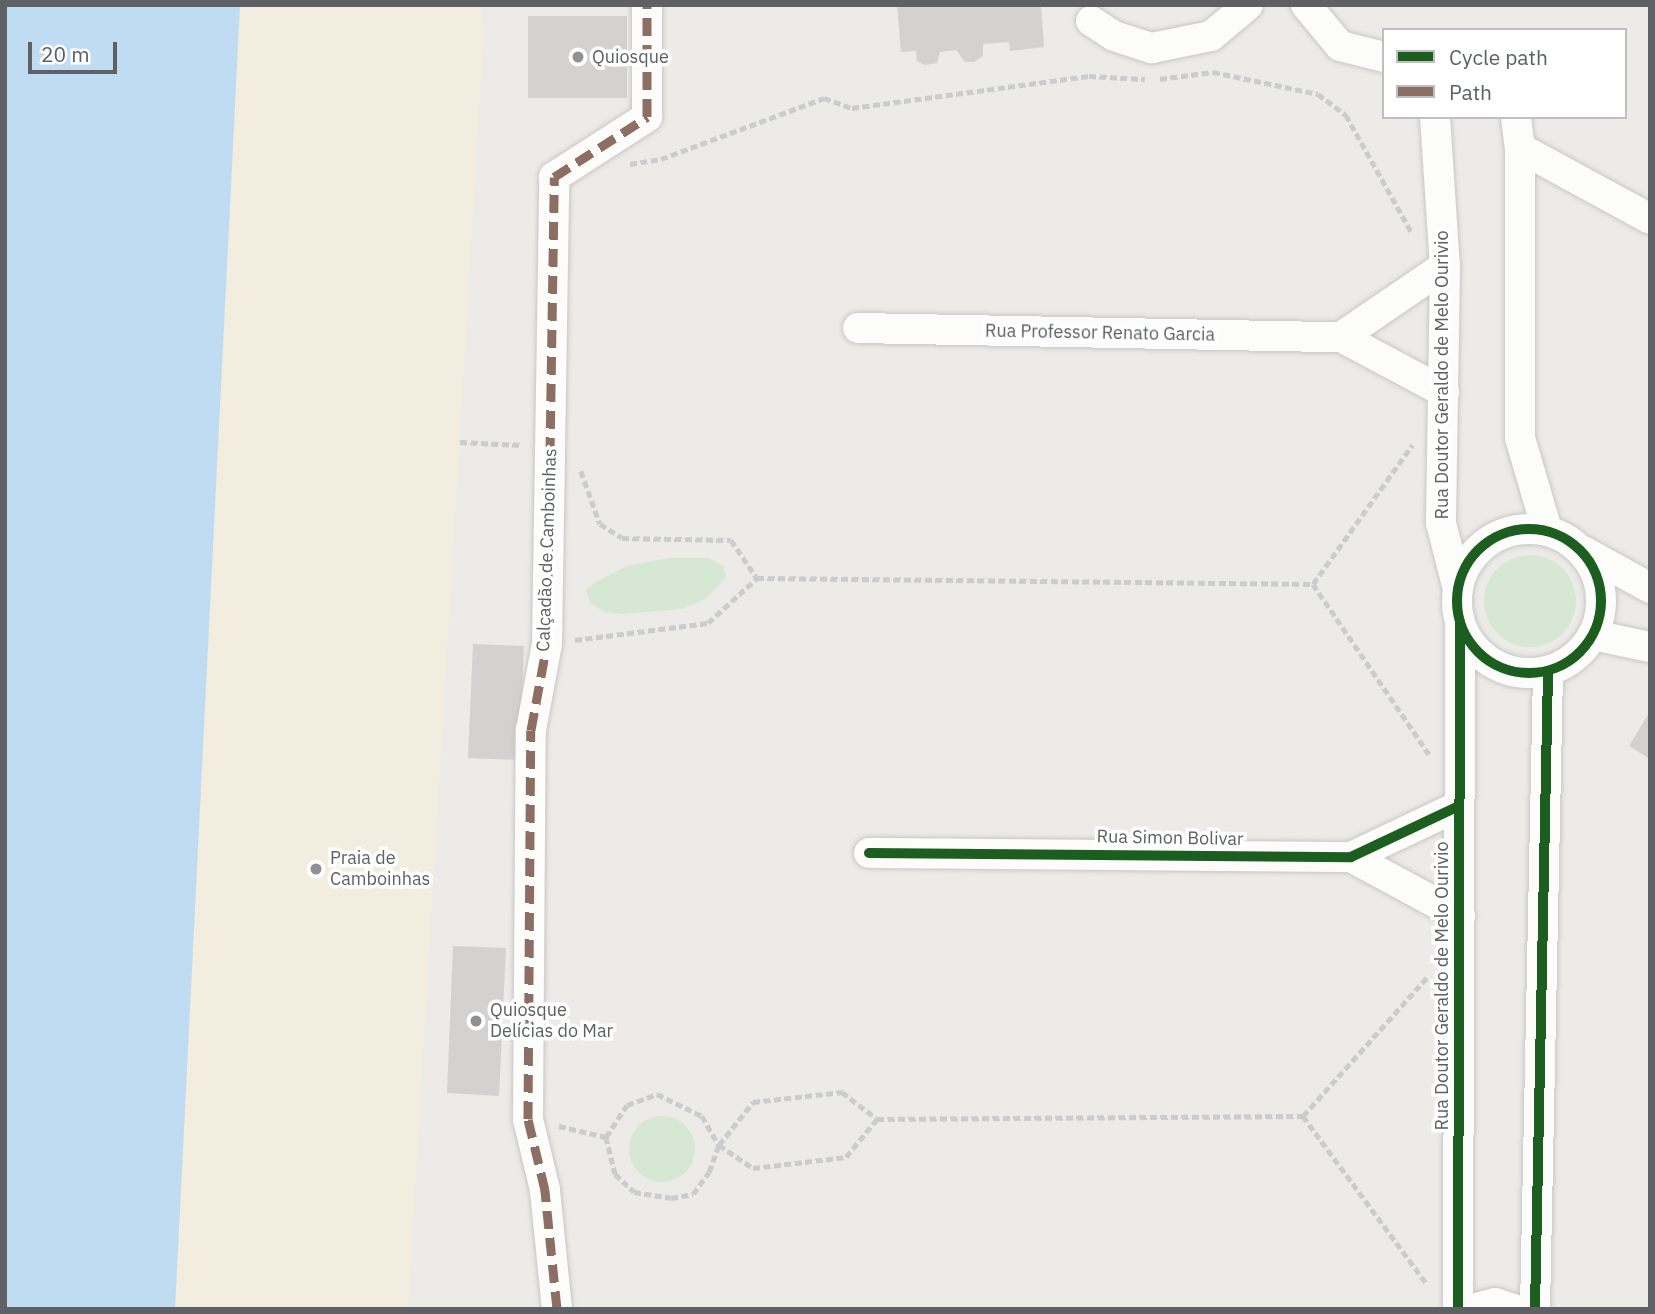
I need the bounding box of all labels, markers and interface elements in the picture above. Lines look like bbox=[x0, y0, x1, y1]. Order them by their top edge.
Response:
scale bar bbox=[32, 28, 121, 72]
legend bbox=[1382, 28, 1627, 119]
text: 20 m bbox=[41, 40, 90, 68]
text: Cycle path bbox=[1449, 43, 1548, 71]
place label: Quiosque bbox=[592, 46, 669, 68]
marker: Quiosque bbox=[570, 49, 586, 65]
text: Path bbox=[1449, 78, 1492, 106]
street label: Rua Doutor Geraldo de Melo Ourivio bbox=[1431, 230, 1453, 520]
street label: Rua Professor Renato Garcia bbox=[985, 320, 1215, 346]
street label: Calçadão de Camboinhas bbox=[533, 448, 561, 652]
street label: Rua Simon Bolivar bbox=[1096, 826, 1244, 850]
street label: Rua Doutor Geraldo de Melo Ourivio bbox=[1431, 841, 1453, 1131]
place label: Praia de Camboinhas bbox=[330, 848, 430, 890]
marker: Praia de Camboinhas bbox=[308, 861, 324, 877]
place label: Quiosque Delícias do Mar bbox=[490, 1000, 613, 1042]
marker: Quiosque Delícias do Mar bbox=[468, 1013, 484, 1029]

